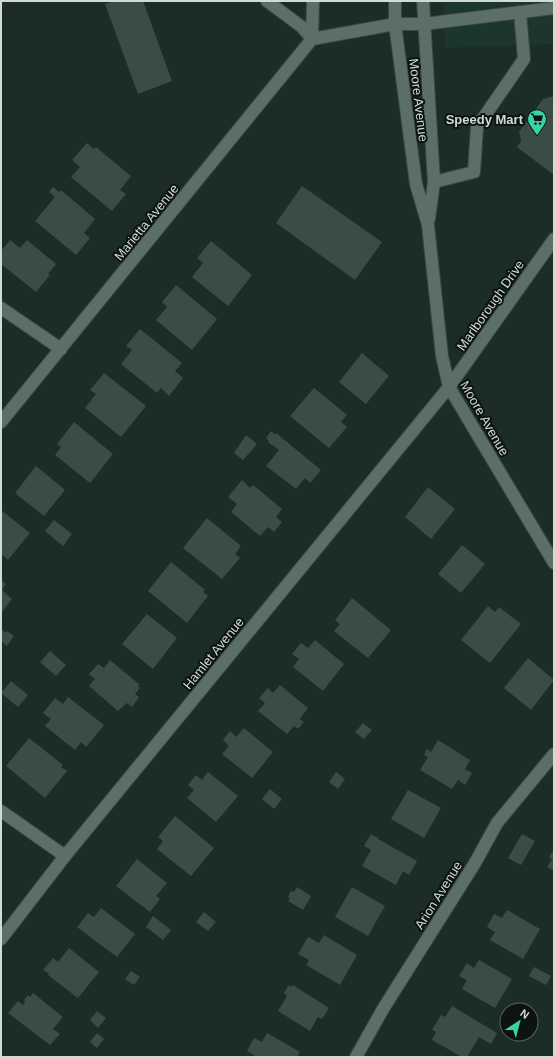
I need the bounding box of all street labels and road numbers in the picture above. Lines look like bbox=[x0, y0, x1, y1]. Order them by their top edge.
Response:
street label: Moore Avenue bbox=[406, 58, 431, 142]
street label: Marietta Avenue bbox=[111, 181, 182, 263]
street label: Marlborough Drive bbox=[454, 257, 527, 353]
street label: Moore Avenue bbox=[457, 378, 512, 458]
street label: Hamlet Avenue bbox=[180, 614, 247, 692]
street label: Arion Avenue bbox=[412, 859, 465, 932]

